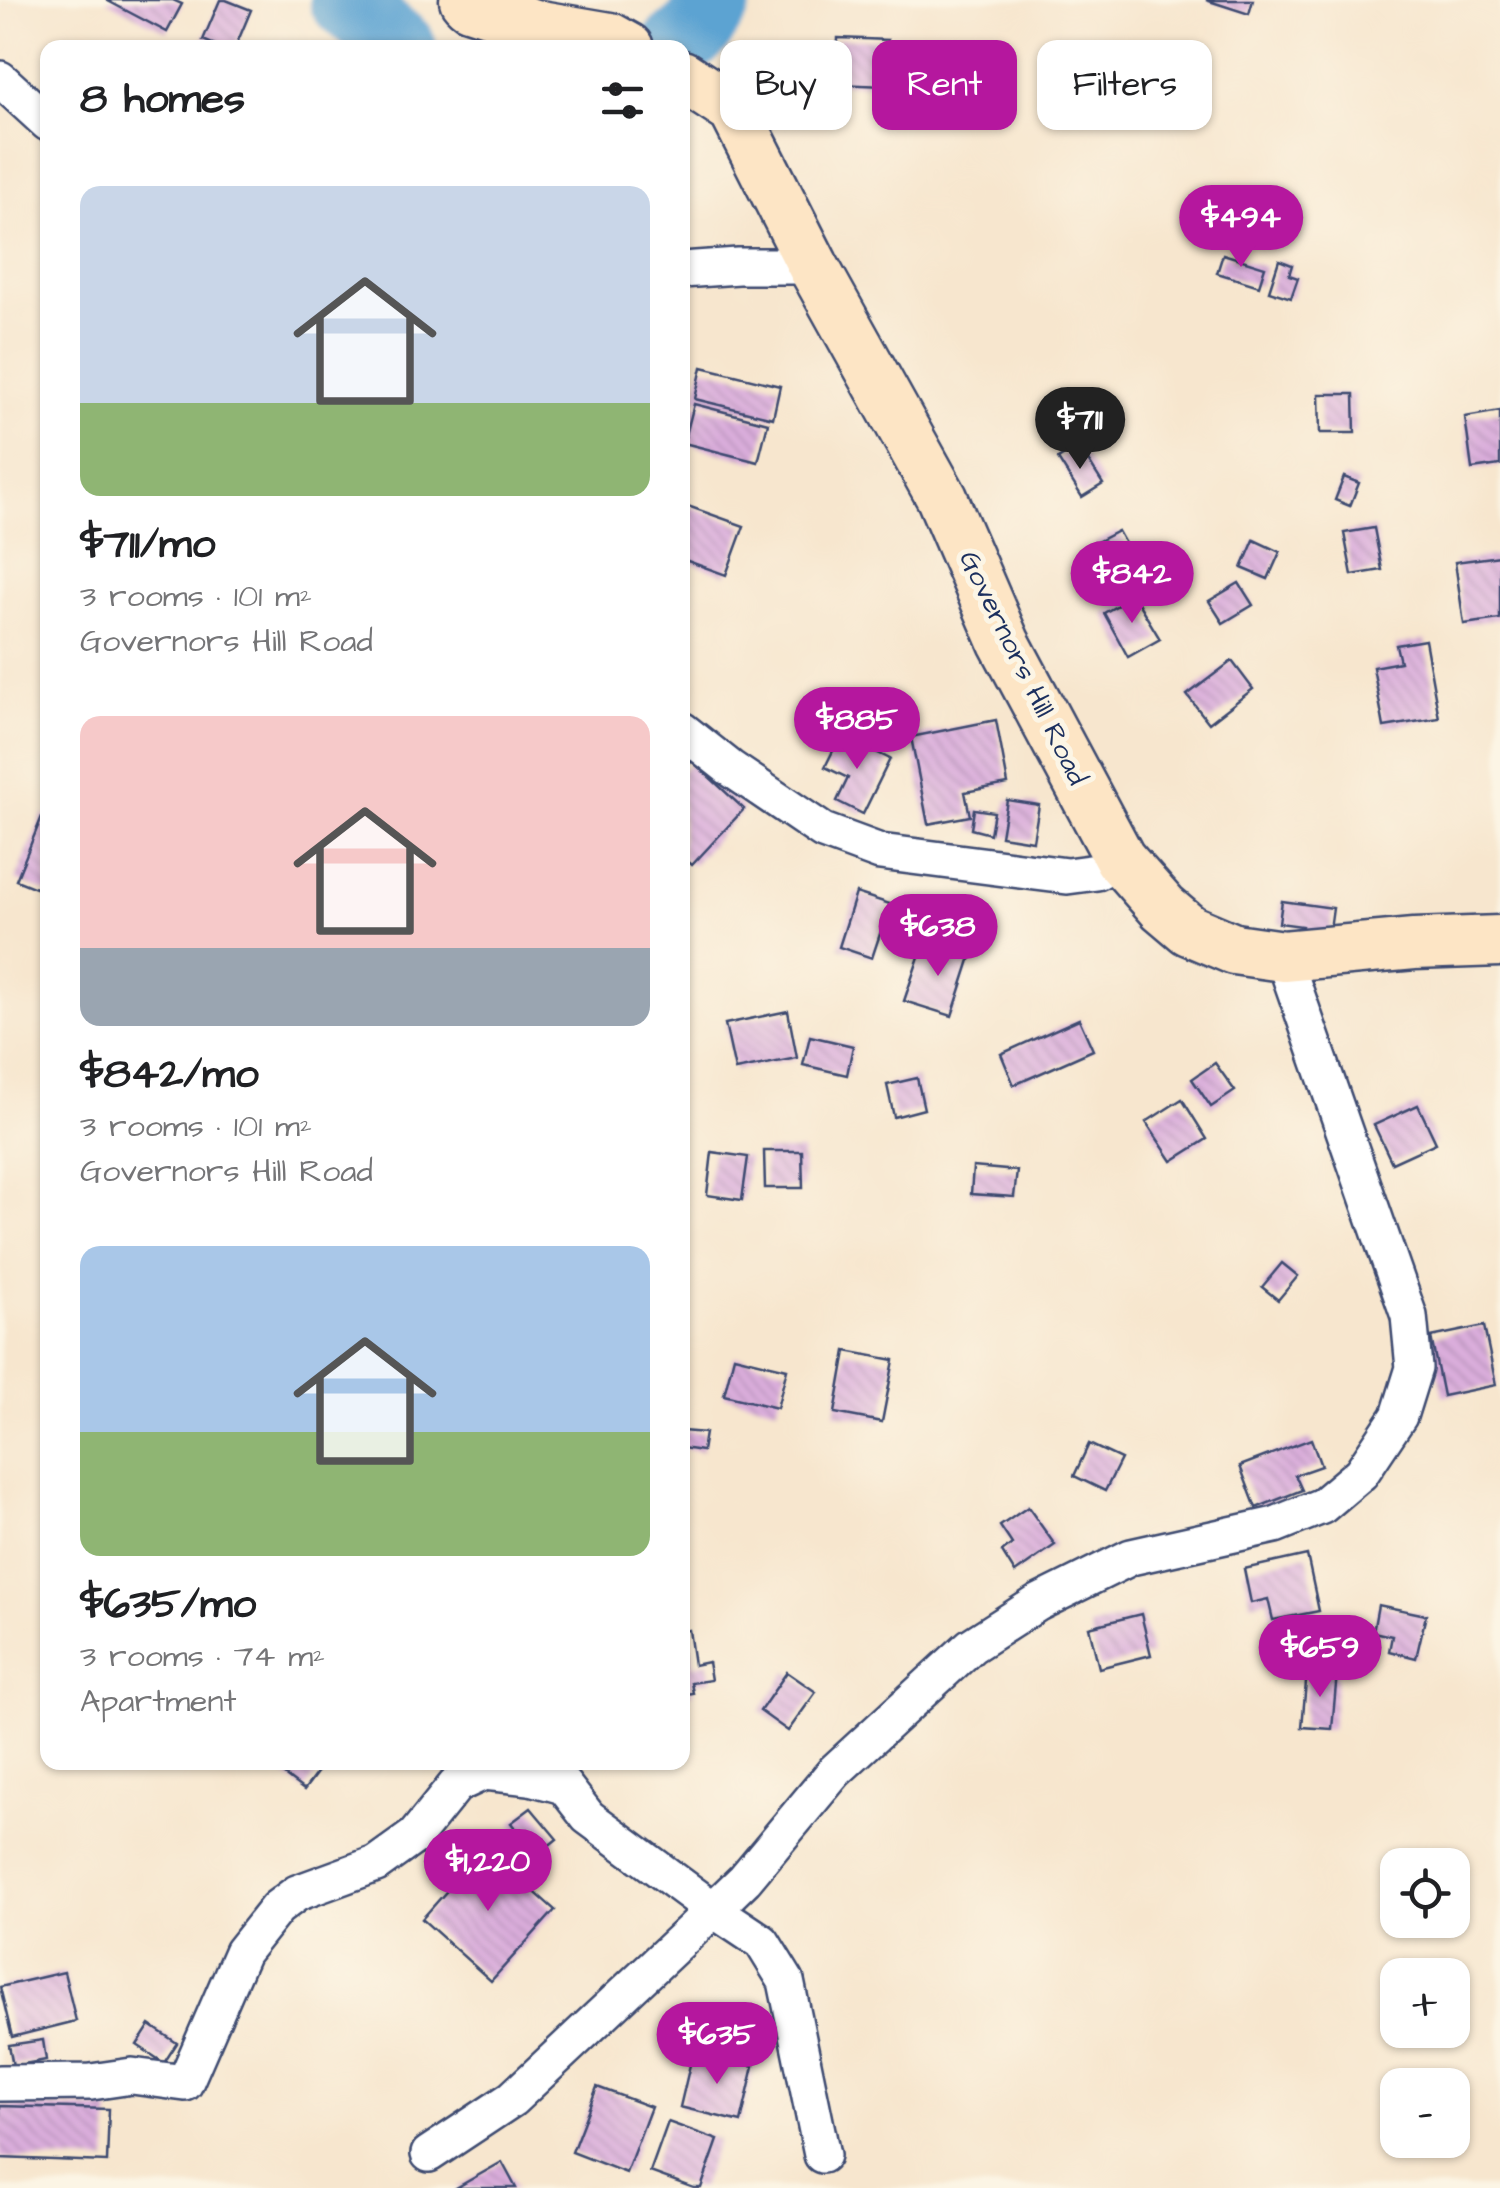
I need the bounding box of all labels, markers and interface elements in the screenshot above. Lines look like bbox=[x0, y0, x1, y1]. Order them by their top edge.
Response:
chip: Buy bbox=[720, 40, 852, 130]
chip: Rent bbox=[872, 40, 1017, 130]
chip: Filters bbox=[1037, 40, 1212, 130]
text: 8 homes bbox=[80, 71, 245, 129]
icon: filters bbox=[595, 73, 650, 128]
pin: $494 bbox=[1182, 185, 1300, 270]
text: $494 bbox=[1201, 195, 1281, 240]
icon: home bbox=[275, 251, 455, 431]
pin: $711 bbox=[1021, 387, 1139, 472]
text: $711 bbox=[1057, 397, 1103, 442]
text: $711/mo bbox=[80, 516, 215, 574]
pin: $842 bbox=[1073, 541, 1191, 626]
street label: Governors Hill Road bbox=[949, 544, 1097, 792]
text: $842 bbox=[1093, 551, 1171, 596]
text: 3 rooms · 101 m² bbox=[80, 574, 312, 619]
text: Governors Hill Road bbox=[80, 619, 373, 664]
pin: $885 bbox=[798, 687, 916, 772]
text: $885 bbox=[816, 697, 898, 742]
icon: home bbox=[275, 781, 455, 961]
pin: $638 bbox=[879, 894, 997, 979]
text: $638 bbox=[901, 904, 975, 949]
text: $842/mo bbox=[80, 1046, 259, 1104]
text: 3 rooms · 101 m² bbox=[80, 1104, 312, 1149]
text: Governors Hill Road bbox=[80, 1149, 373, 1194]
icon: home bbox=[275, 1311, 455, 1491]
text: $635/mo bbox=[80, 1576, 256, 1634]
pin: $659 bbox=[1261, 1615, 1379, 1700]
text: $659 bbox=[1281, 1625, 1359, 1670]
text: 3 rooms · 74 m² bbox=[80, 1634, 325, 1679]
text: Apartment bbox=[80, 1679, 236, 1724]
pin: $1,220 bbox=[407, 1829, 569, 1914]
text: $1,220 bbox=[446, 1839, 530, 1884]
map controls bbox=[1380, 1848, 1470, 2158]
button: locate bbox=[1380, 1848, 1470, 1938]
button: + bbox=[1380, 1958, 1470, 2048]
pin: $635 bbox=[658, 2002, 776, 2087]
text: $635 bbox=[679, 2012, 755, 2057]
button: − bbox=[1380, 2068, 1470, 2158]

